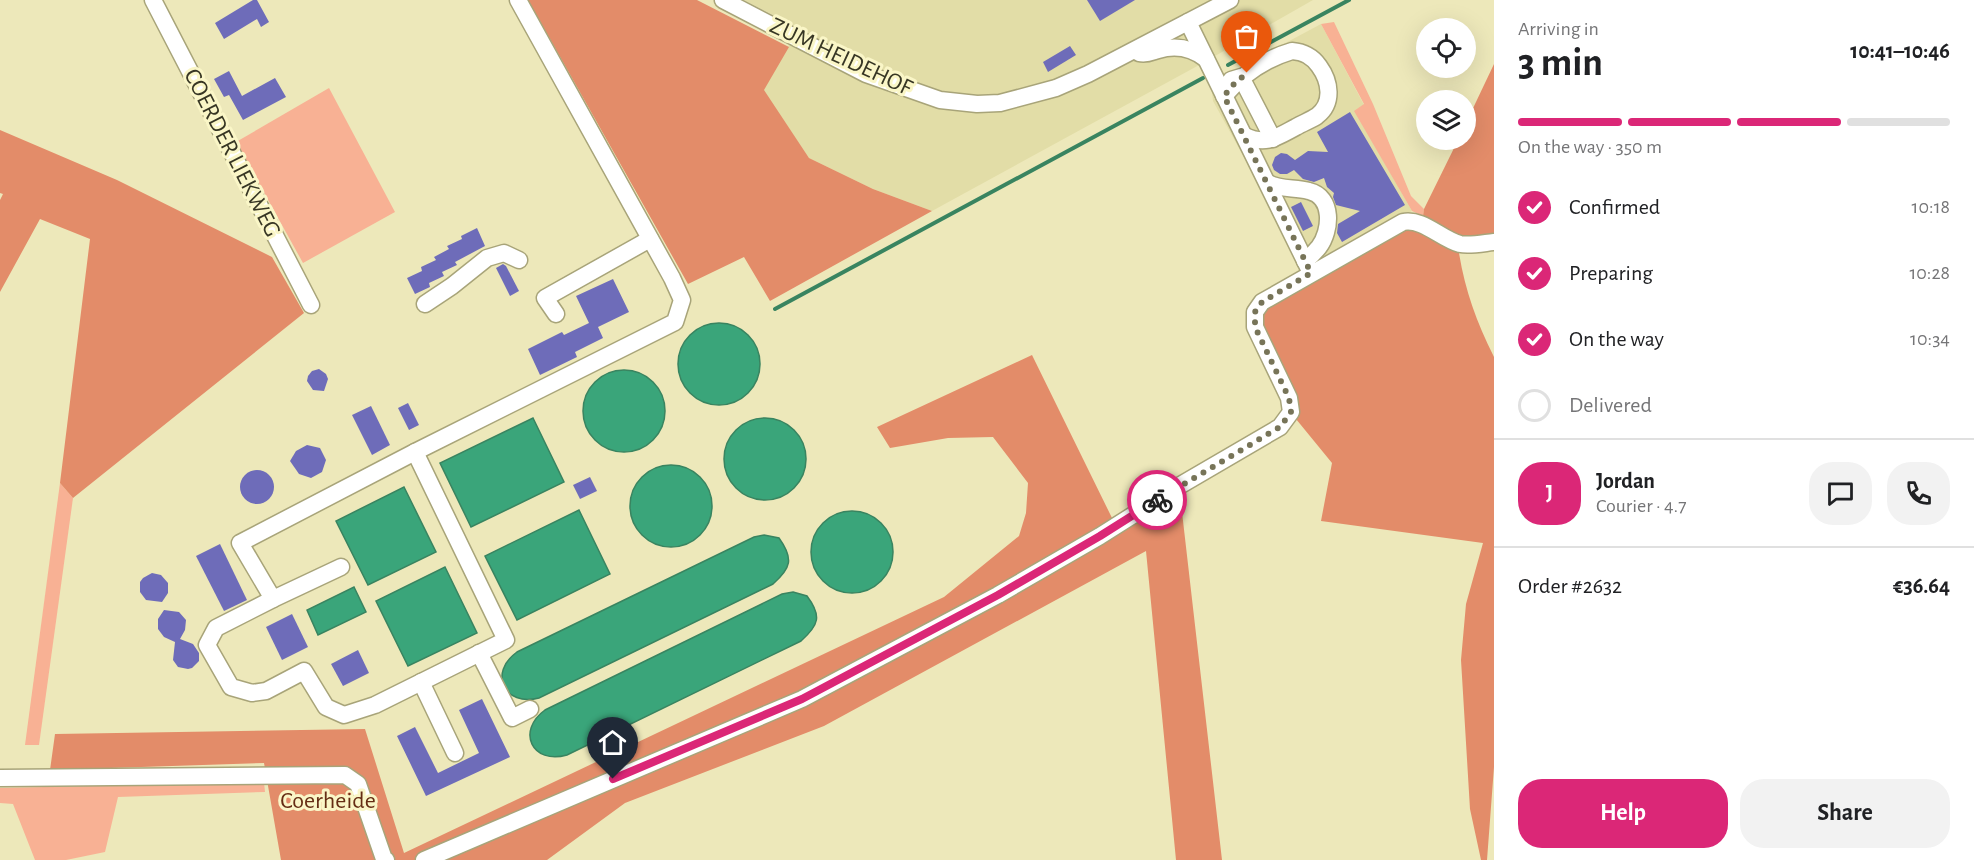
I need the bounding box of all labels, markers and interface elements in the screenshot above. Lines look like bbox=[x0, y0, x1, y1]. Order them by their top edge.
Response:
pin bbox=[1221, 11, 1272, 73]
street label: ZUM HEIDEHOF bbox=[766, 14, 916, 101]
map controls bbox=[1416, 18, 1476, 150]
button: locate bbox=[1416, 18, 1476, 78]
text: Arriving in bbox=[1518, 19, 1599, 39]
icon: bag bbox=[1230, 20, 1263, 53]
text: 10:41–10:46 bbox=[1850, 40, 1950, 62]
text: 3 min bbox=[1518, 44, 1603, 83]
street label: COERDER LIEKWEG bbox=[179, 65, 285, 241]
button: layers bbox=[1416, 90, 1476, 150]
text: On the way · 350 m bbox=[1518, 137, 1662, 157]
icon: check bbox=[1518, 191, 1551, 224]
text: Confirmed bbox=[1569, 196, 1660, 218]
text: 10:18 bbox=[1912, 197, 1950, 217]
icon: check bbox=[1518, 257, 1551, 290]
text: Preparing bbox=[1569, 262, 1653, 284]
text: 10:28 bbox=[1909, 263, 1950, 283]
icon: check bbox=[1518, 323, 1551, 356]
text: On the way bbox=[1569, 328, 1664, 350]
text: 10:34 bbox=[1910, 329, 1950, 349]
text: Delivered bbox=[1569, 394, 1652, 416]
button: chat bbox=[1809, 462, 1872, 525]
button: phone bbox=[1887, 462, 1950, 525]
courier bbox=[1127, 470, 1187, 530]
text: Jordan bbox=[1596, 470, 1655, 492]
text: J bbox=[1546, 482, 1553, 504]
icon: bike bbox=[1141, 484, 1174, 517]
text: Courier · 4.7 bbox=[1596, 496, 1687, 516]
text: Order #2632 bbox=[1518, 575, 1622, 597]
text: €36.64 bbox=[1893, 575, 1950, 597]
pin bbox=[587, 717, 638, 779]
icon: home bbox=[596, 726, 629, 759]
button: Help bbox=[1518, 779, 1728, 848]
button: Share bbox=[1740, 779, 1950, 848]
park label: Coerheide bbox=[280, 789, 376, 813]

